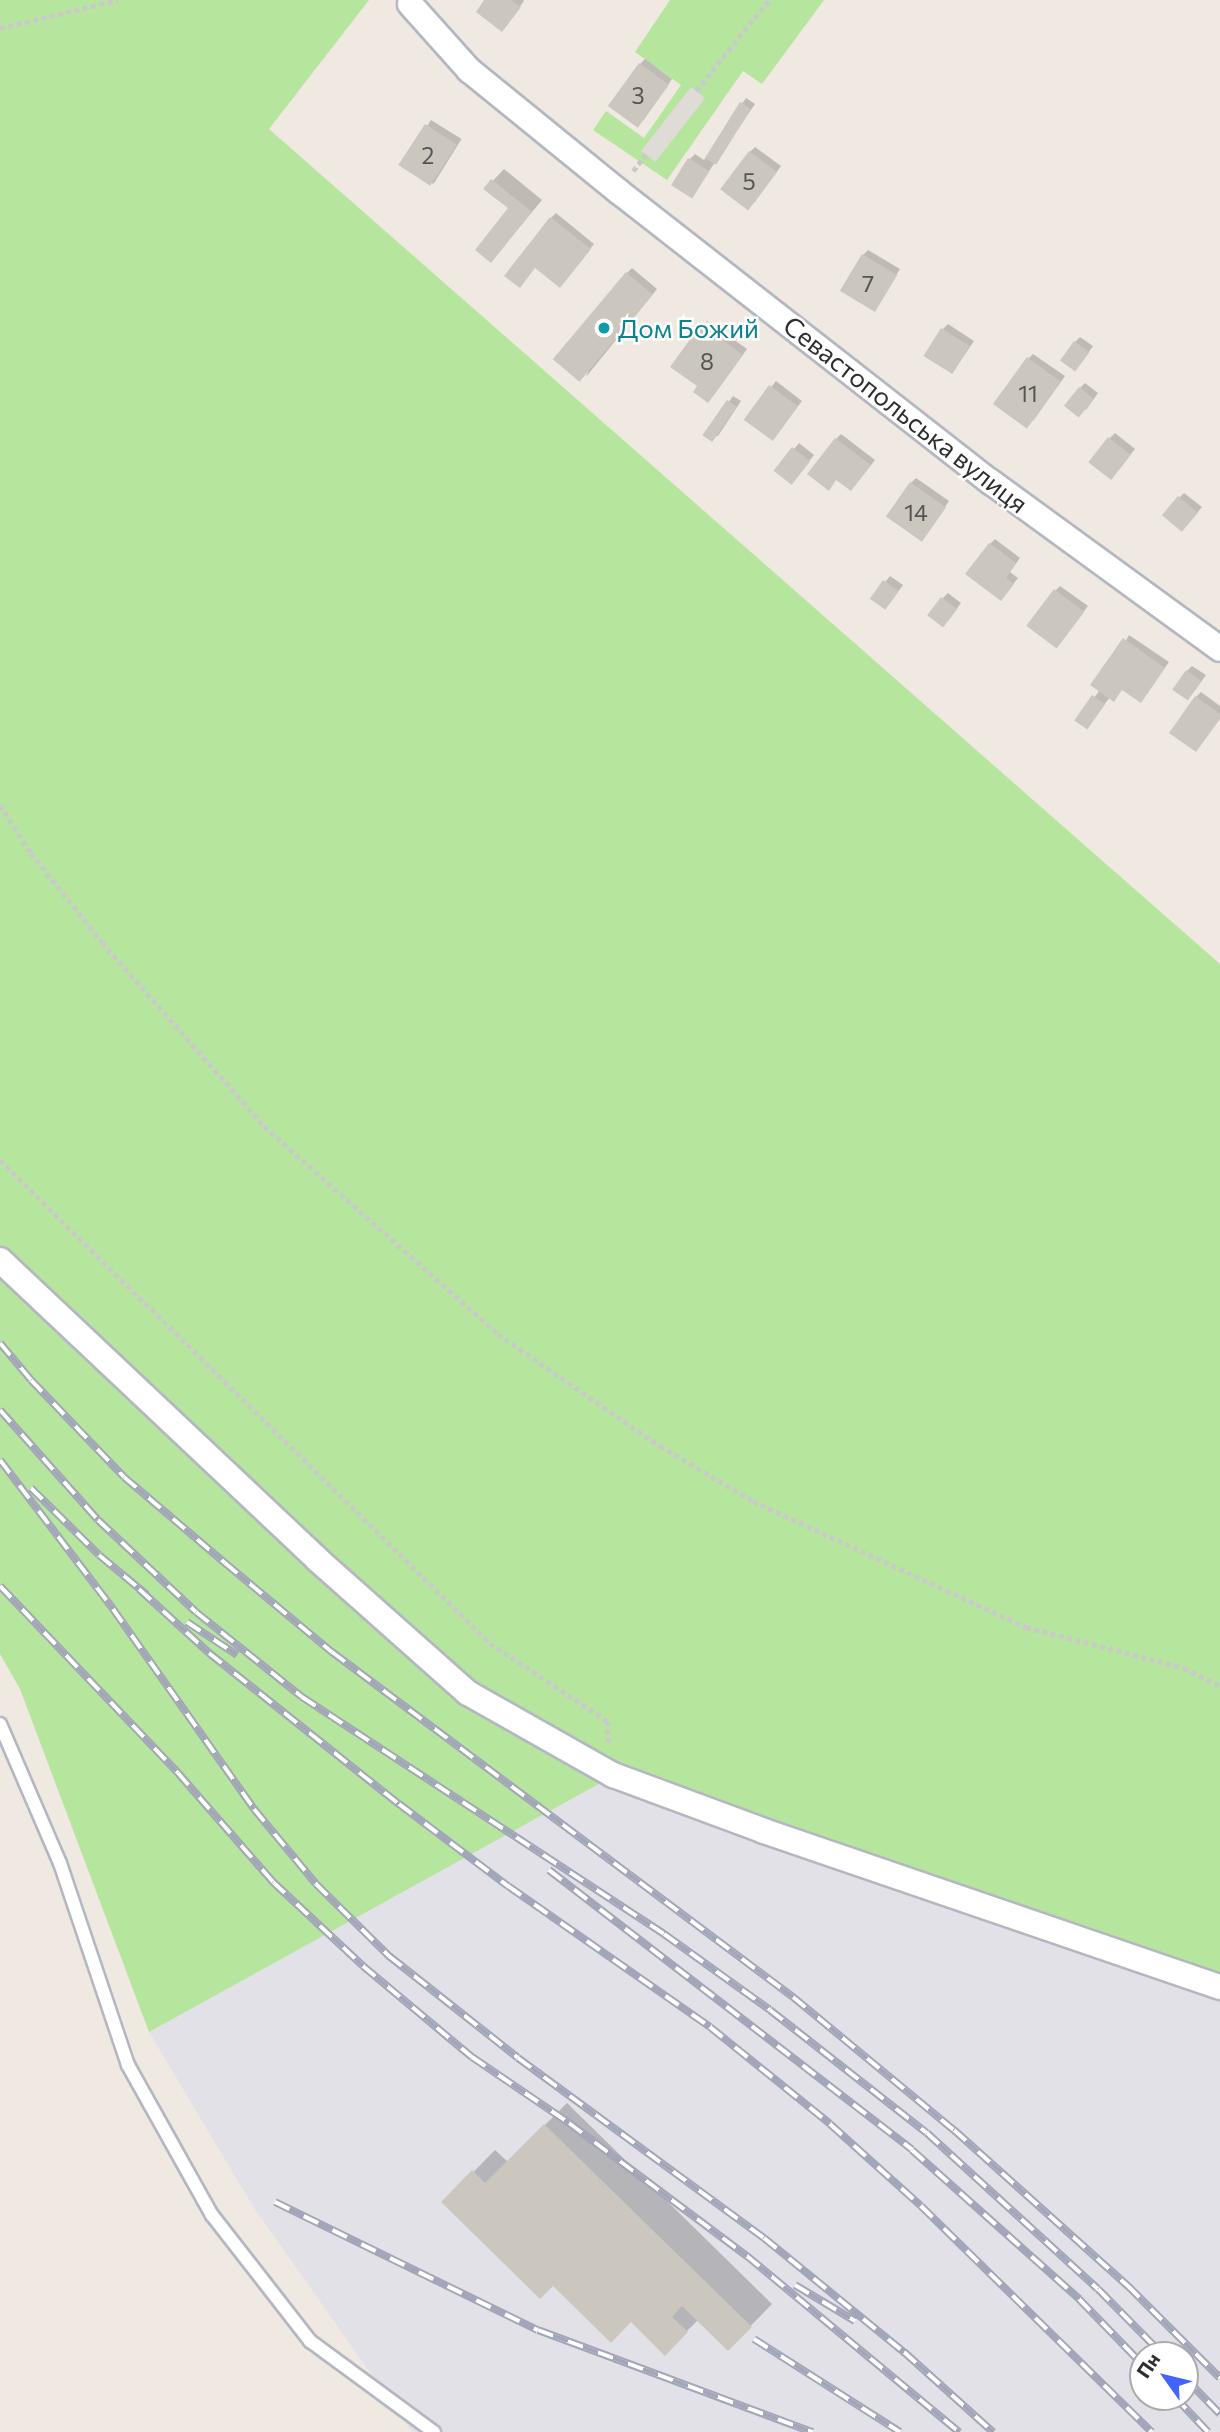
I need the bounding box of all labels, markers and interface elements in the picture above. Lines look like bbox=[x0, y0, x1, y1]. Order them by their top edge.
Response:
house number: 3 bbox=[631, 81, 645, 109]
house number: 2 bbox=[422, 141, 434, 169]
house number: 5 bbox=[742, 167, 756, 195]
house number: 7 bbox=[862, 269, 874, 297]
street label: Севастопольська вулиця bbox=[778, 309, 1034, 519]
place label: Дом Божий bbox=[618, 312, 759, 344]
marker: Дом Божий bbox=[596, 320, 612, 336]
house number: 8 bbox=[700, 347, 714, 375]
house number: 11 bbox=[1018, 379, 1038, 407]
house number: 14 bbox=[904, 498, 928, 526]
north arrow bbox=[1129, 2341, 1199, 2411]
text: Пн bbox=[1131, 2348, 1164, 2382]

